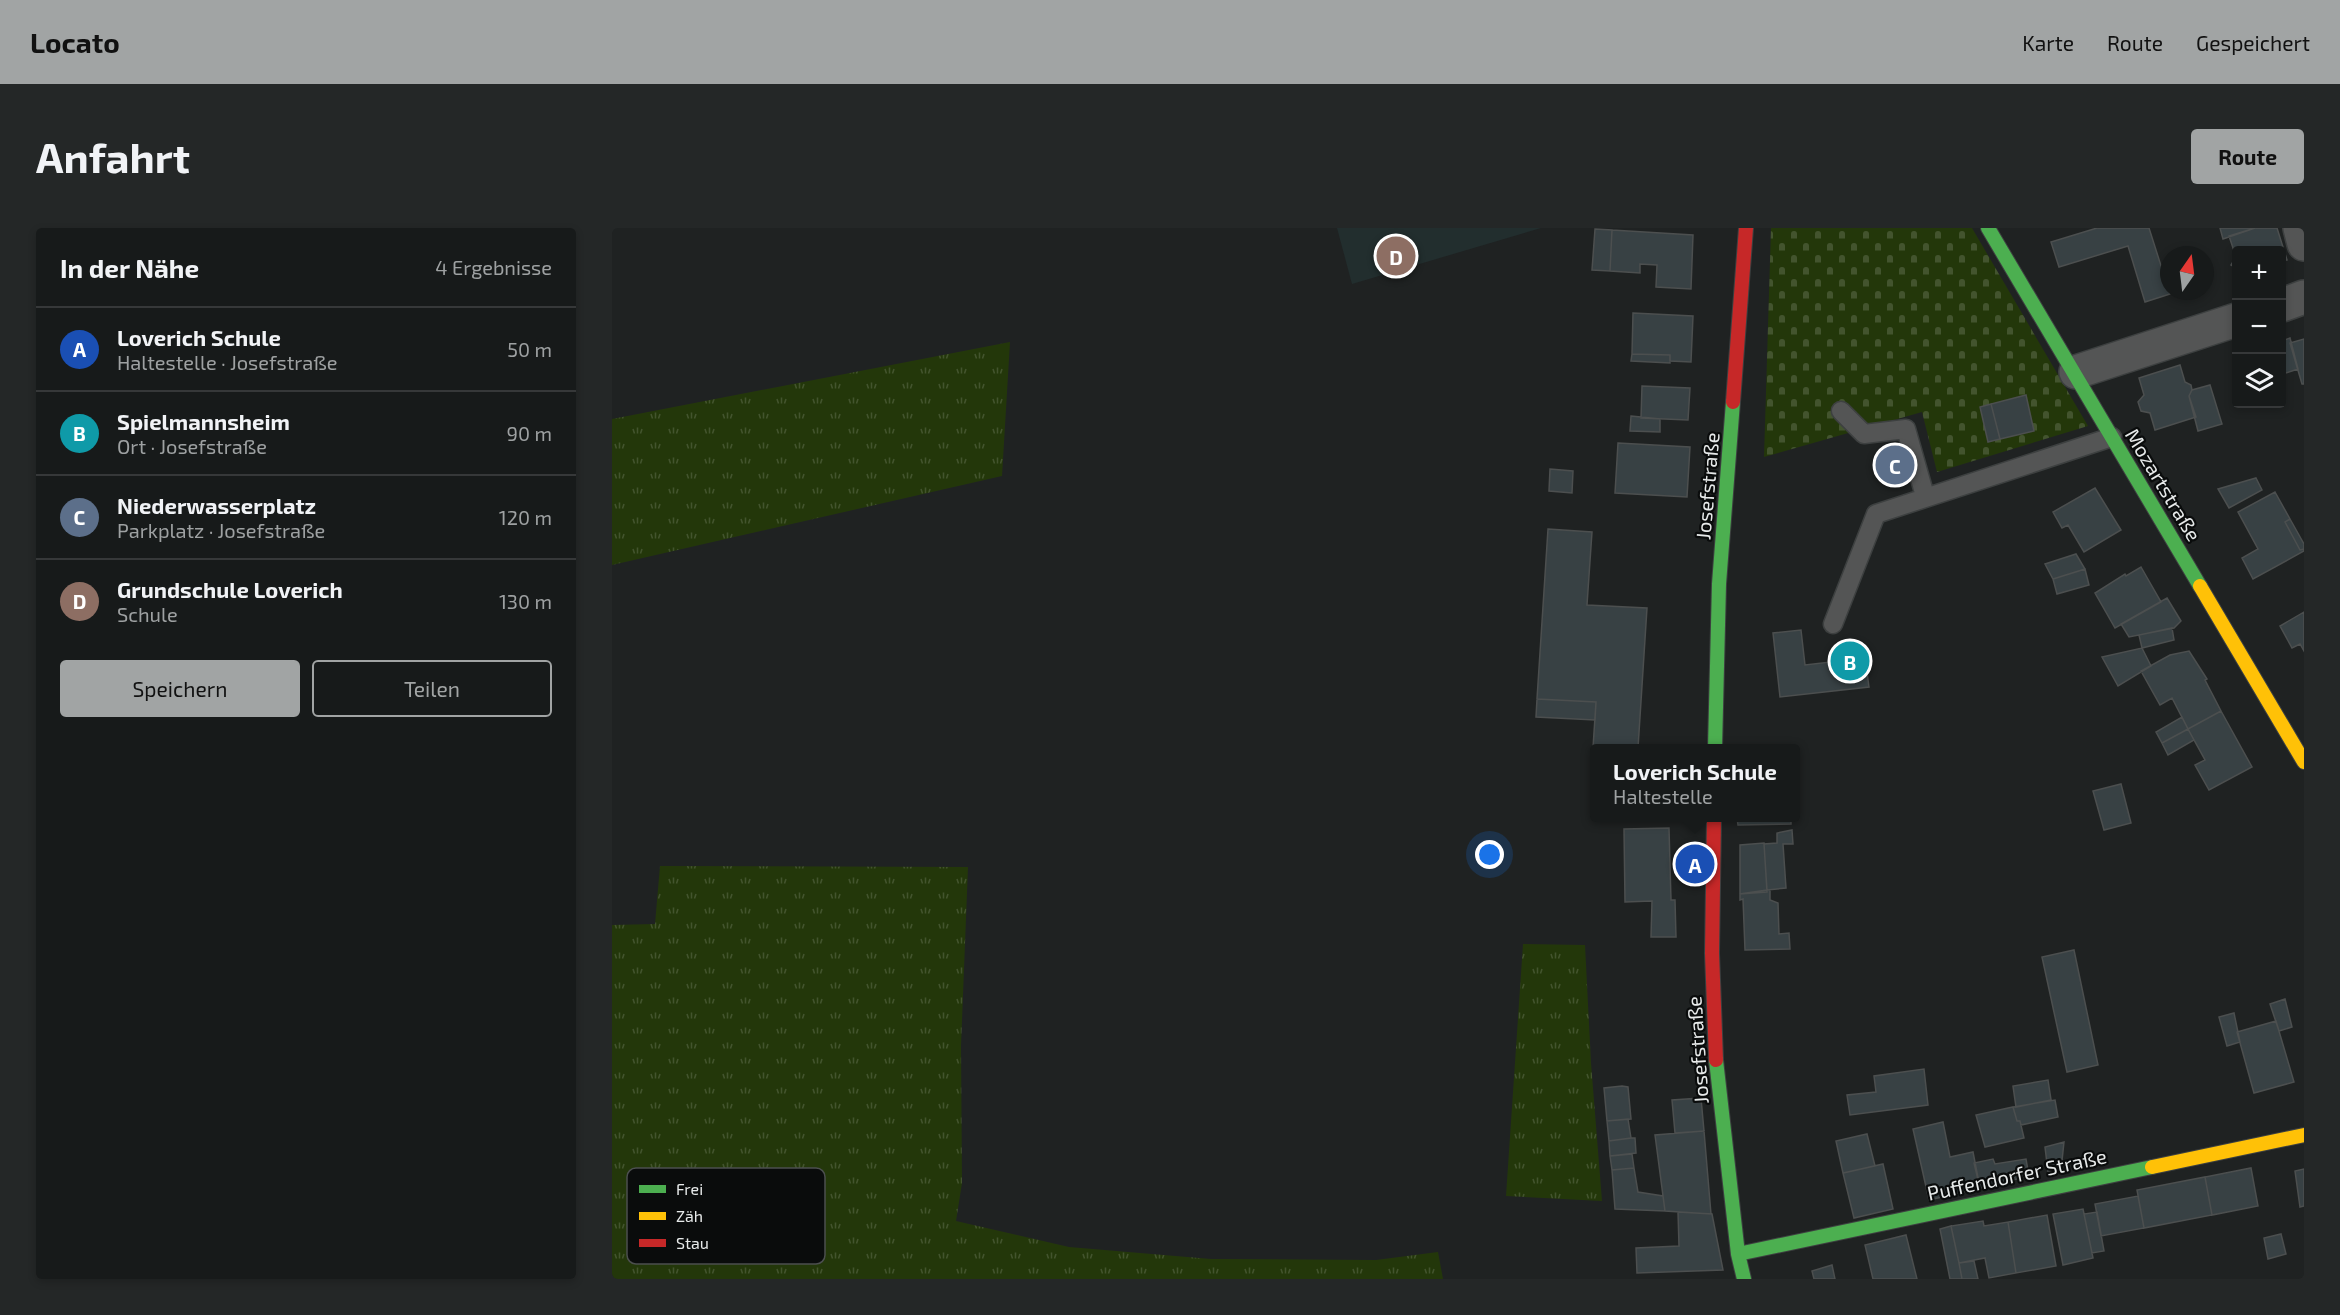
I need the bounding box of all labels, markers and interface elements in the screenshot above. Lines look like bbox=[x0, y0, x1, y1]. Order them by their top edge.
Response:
text: Locato bbox=[30, 25, 120, 59]
text: Karte bbox=[2022, 30, 2074, 55]
text: Route bbox=[2107, 30, 2163, 55]
text: Gespeichert bbox=[2196, 30, 2310, 55]
button: Route bbox=[2191, 129, 2304, 184]
text: Anfahrt bbox=[36, 131, 190, 181]
pin: D bbox=[1376, 234, 1416, 279]
north arrow bbox=[2160, 246, 2214, 300]
map controls bbox=[2232, 246, 2286, 408]
button: + bbox=[2232, 246, 2286, 300]
text: In der Nähe bbox=[60, 252, 199, 283]
text: 4 Ergebnisse bbox=[435, 255, 552, 279]
button: − bbox=[2232, 300, 2286, 354]
text: Loverich Schule bbox=[117, 324, 281, 350]
text: A bbox=[73, 337, 86, 361]
text: 50 m bbox=[507, 337, 552, 361]
text: Haltestelle · Josefstraße bbox=[117, 350, 338, 374]
button: layers bbox=[2232, 354, 2286, 408]
text: Spielmannsheim bbox=[117, 408, 290, 434]
text: B bbox=[73, 421, 86, 445]
text: 90 m bbox=[507, 421, 552, 445]
street label: Mozartstraße bbox=[2121, 424, 2207, 545]
street label: Josefstraße bbox=[1690, 431, 1724, 541]
text: Ort · Josefstraße bbox=[117, 434, 267, 458]
pin: C bbox=[1876, 442, 1914, 488]
text: Niederwasserplatz bbox=[117, 492, 316, 518]
text: C bbox=[74, 505, 85, 529]
text: 120 m bbox=[499, 505, 552, 529]
text: Parkplatz · Josefstraße bbox=[117, 518, 325, 542]
text: Grundschule Loverich bbox=[117, 576, 343, 602]
text: D bbox=[73, 589, 86, 613]
text: 130 m bbox=[499, 589, 552, 613]
text: Schule bbox=[117, 602, 178, 626]
pin: B bbox=[1830, 638, 1870, 684]
button: Speichern bbox=[60, 660, 300, 717]
button: Teilen bbox=[312, 660, 552, 717]
popup bbox=[1590, 744, 1800, 822]
text: Loverich Schule bbox=[1613, 758, 1777, 784]
text: Haltestelle bbox=[1613, 784, 1713, 808]
your location bbox=[1475, 840, 1504, 869]
pin: A bbox=[1676, 842, 1714, 886]
street label: Josefstraße bbox=[1681, 996, 1713, 1105]
street label: Puffendorfer Straße bbox=[1925, 1143, 2109, 1205]
legend bbox=[627, 1168, 825, 1264]
text: Frei bbox=[676, 1179, 703, 1198]
text: Zäh bbox=[676, 1206, 703, 1225]
text: Stau bbox=[676, 1233, 709, 1252]

